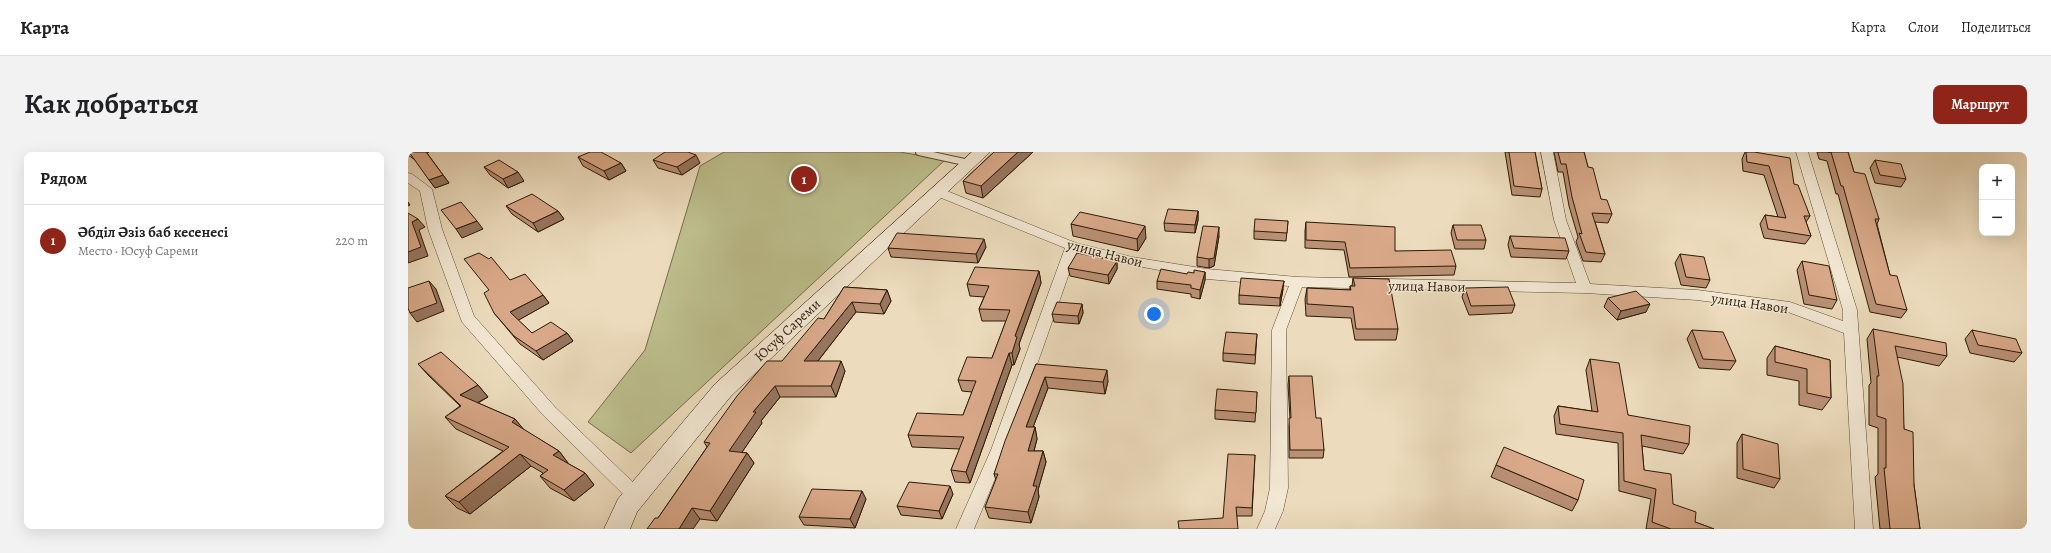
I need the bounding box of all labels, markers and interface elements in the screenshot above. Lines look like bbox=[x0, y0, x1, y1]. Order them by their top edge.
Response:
text: Карта bbox=[20, 15, 69, 41]
text: Карта bbox=[1851, 18, 1886, 37]
text: Слои bbox=[1908, 18, 1939, 37]
text: Поделиться bbox=[1961, 18, 2031, 37]
text: Как добраться bbox=[24, 85, 199, 123]
button: Маршрут bbox=[1933, 85, 2027, 124]
pin: 1 bbox=[791, 164, 817, 194]
map controls bbox=[1979, 164, 2015, 236]
button: + bbox=[1979, 164, 2015, 200]
text: Рядом bbox=[40, 167, 87, 190]
button: − bbox=[1979, 200, 2015, 236]
text: Әбділ Әзіз баб кесенесі bbox=[78, 222, 228, 242]
text: 1 bbox=[51, 232, 55, 249]
text: 220 m bbox=[335, 232, 368, 249]
street label: улица Навои bbox=[1064, 235, 1145, 272]
text: Место · Юсуф Сареми bbox=[78, 242, 198, 259]
street label: улица Навои bbox=[1387, 276, 1466, 297]
street label: улица Навои bbox=[1709, 289, 1789, 318]
street label: Юсуф Сареми bbox=[750, 295, 825, 366]
your location bbox=[1144, 304, 1164, 324]

